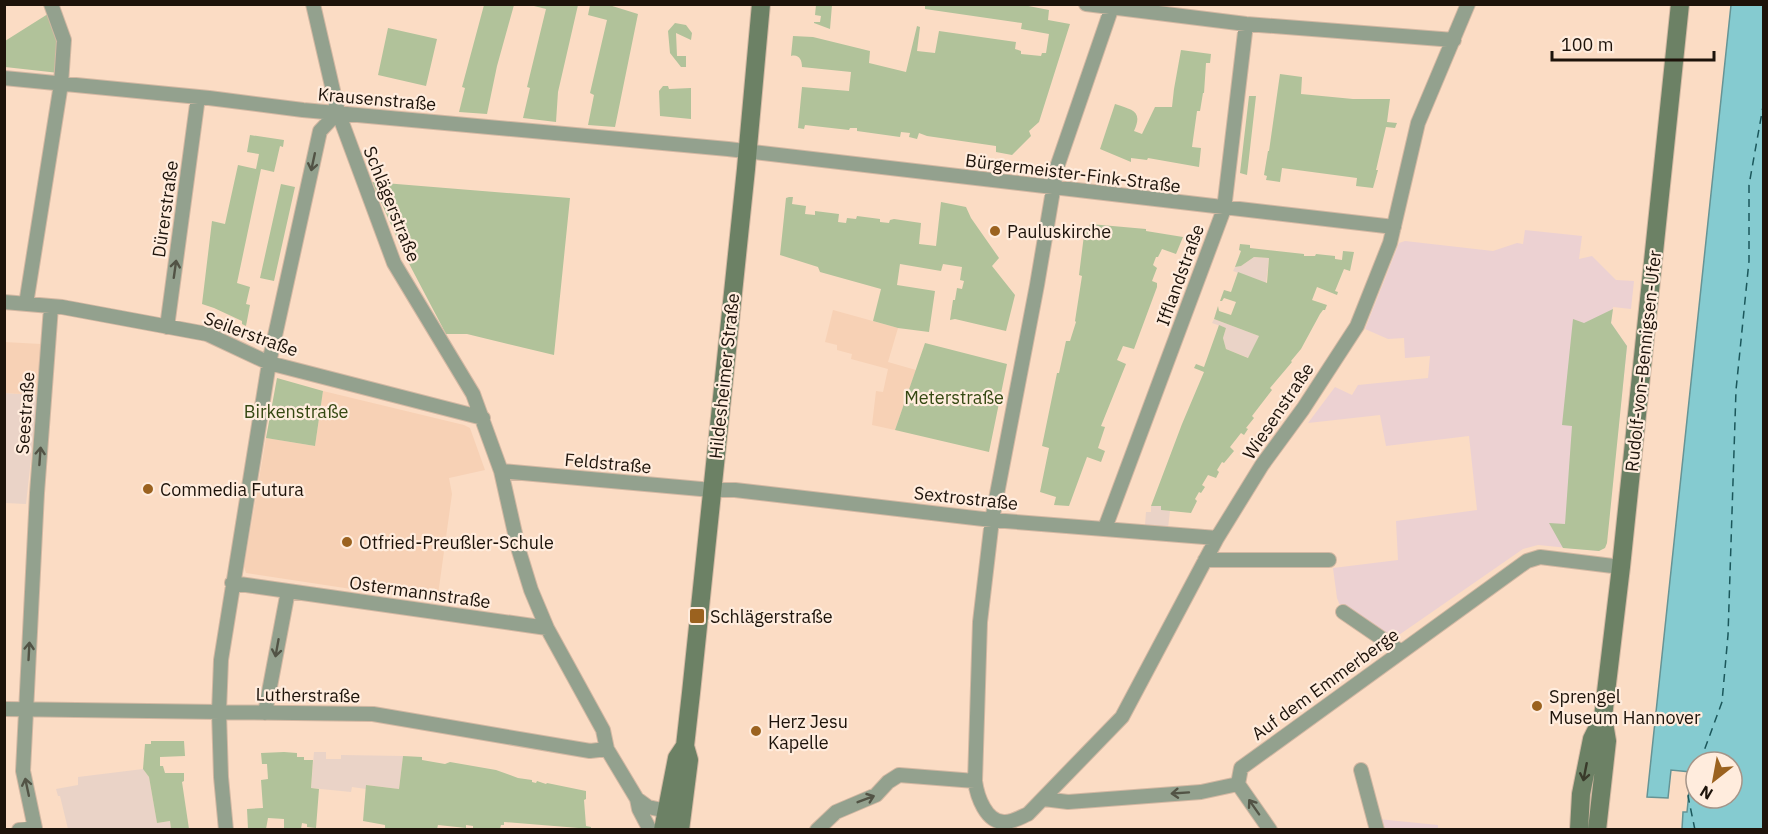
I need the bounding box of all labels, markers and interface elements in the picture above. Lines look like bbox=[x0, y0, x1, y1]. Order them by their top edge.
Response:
scale bar bbox=[1552, 24, 1714, 62]
text: 100 m bbox=[1561, 33, 1613, 56]
street label: Krausenstraße bbox=[317, 82, 437, 116]
street label: Schlägerstraße bbox=[358, 143, 426, 265]
street label: Bürgermeister-Fink-Straße bbox=[964, 148, 1182, 198]
one-way arrow bbox=[307, 152, 318, 172]
street label: Dürerstraße bbox=[147, 159, 183, 259]
place label: Pauluskirche bbox=[1007, 220, 1111, 243]
street label: Ifflandstraße bbox=[1151, 221, 1209, 329]
marker: Pauluskirche bbox=[988, 224, 1002, 238]
street label: Rudolf-von-Bennigsen-Ufer bbox=[1620, 249, 1666, 473]
one-way arrow bbox=[170, 259, 181, 279]
street label: Hildesheimer Straße bbox=[704, 292, 744, 460]
street label: Seilerstraße bbox=[201, 306, 301, 362]
street label: Wiesenstraße bbox=[1237, 358, 1319, 464]
street label: Seestraße bbox=[11, 371, 39, 455]
park label: Meterstraße bbox=[904, 386, 1004, 409]
park label: Birkenstraße bbox=[244, 400, 348, 423]
one-way arrow bbox=[34, 446, 45, 466]
street label: Feldstraße bbox=[563, 448, 653, 478]
place label: Commedia Futura bbox=[160, 478, 304, 501]
street label: Sextrostraße bbox=[913, 481, 1019, 515]
marker: Commedia Futura bbox=[141, 482, 155, 496]
place label: Otfried-Preußler-Schule bbox=[359, 531, 554, 554]
marker: Otfried-Preußler-Schule bbox=[340, 535, 354, 549]
street label: Ostermannstraße bbox=[348, 571, 492, 613]
place label: Schlägerstraße bbox=[710, 605, 833, 628]
marker: Schlägerstraße bbox=[688, 607, 706, 625]
street label: Auf dem Emmerberge bbox=[1247, 623, 1403, 745]
one-way arrow bbox=[271, 638, 282, 657]
one-way arrow bbox=[24, 641, 35, 661]
street label: Lutherstraße bbox=[256, 683, 361, 707]
place label: Sprengel Museum Hannover bbox=[1549, 685, 1701, 729]
marker: Sprengel Museum Hannover bbox=[1530, 699, 1544, 713]
place label: Herz Jesu Kapelle bbox=[768, 710, 848, 754]
marker: Herz Jesu Kapelle bbox=[749, 724, 763, 738]
north arrow bbox=[1684, 750, 1744, 810]
one-way arrow bbox=[1579, 762, 1590, 781]
one-way arrow bbox=[20, 777, 32, 796]
text: N bbox=[1696, 781, 1716, 804]
one-way arrow bbox=[1171, 788, 1191, 799]
one-way arrow bbox=[856, 793, 875, 804]
one-way arrow bbox=[1248, 799, 1260, 816]

